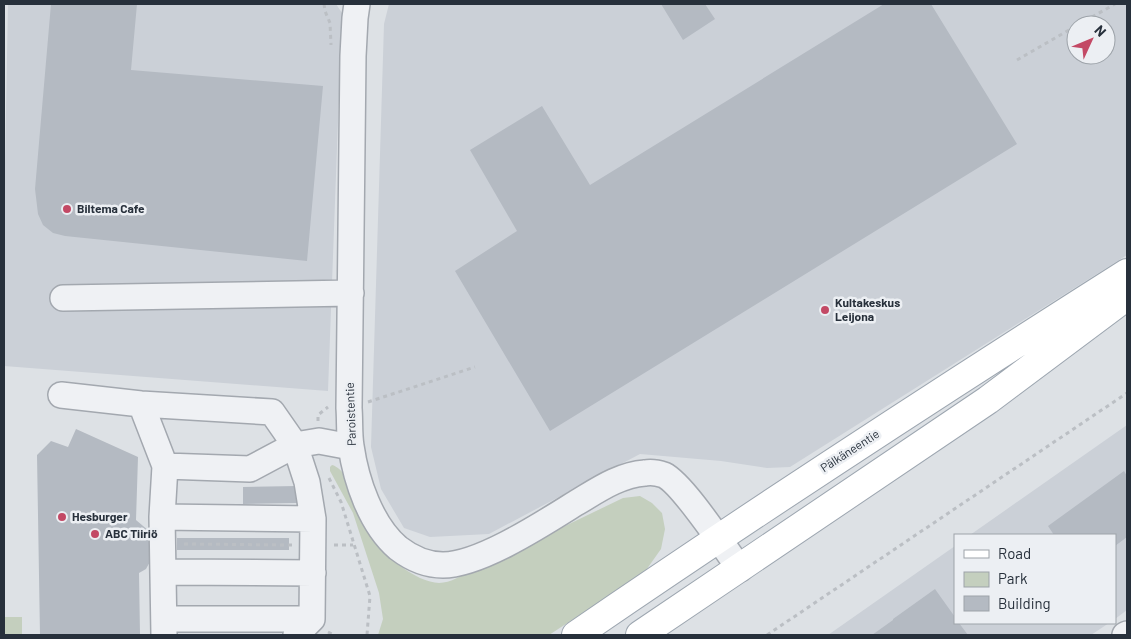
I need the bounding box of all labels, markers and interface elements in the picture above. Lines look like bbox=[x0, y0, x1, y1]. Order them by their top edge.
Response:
north arrow bbox=[1066, 15, 1116, 65]
text: N bbox=[1091, 21, 1110, 40]
place label: Biltema Cafe bbox=[77, 201, 145, 215]
marker: Biltema Cafe bbox=[61, 203, 73, 215]
place label: Kultakeskus Leijona bbox=[835, 295, 900, 323]
marker: Kultakeskus Leijona bbox=[819, 304, 831, 316]
street label: Paroistentie bbox=[342, 382, 358, 446]
street label: Pälkäneentie bbox=[817, 426, 882, 474]
place label: Hesburger bbox=[72, 509, 128, 523]
marker: Hesburger bbox=[56, 511, 68, 523]
place label: ABC Tiiriö bbox=[105, 526, 158, 540]
marker: ABC Tiiriö bbox=[89, 528, 101, 540]
legend bbox=[954, 534, 1116, 624]
text: Road bbox=[998, 544, 1031, 562]
text: Park bbox=[998, 569, 1028, 587]
text: Building bbox=[998, 594, 1051, 612]

